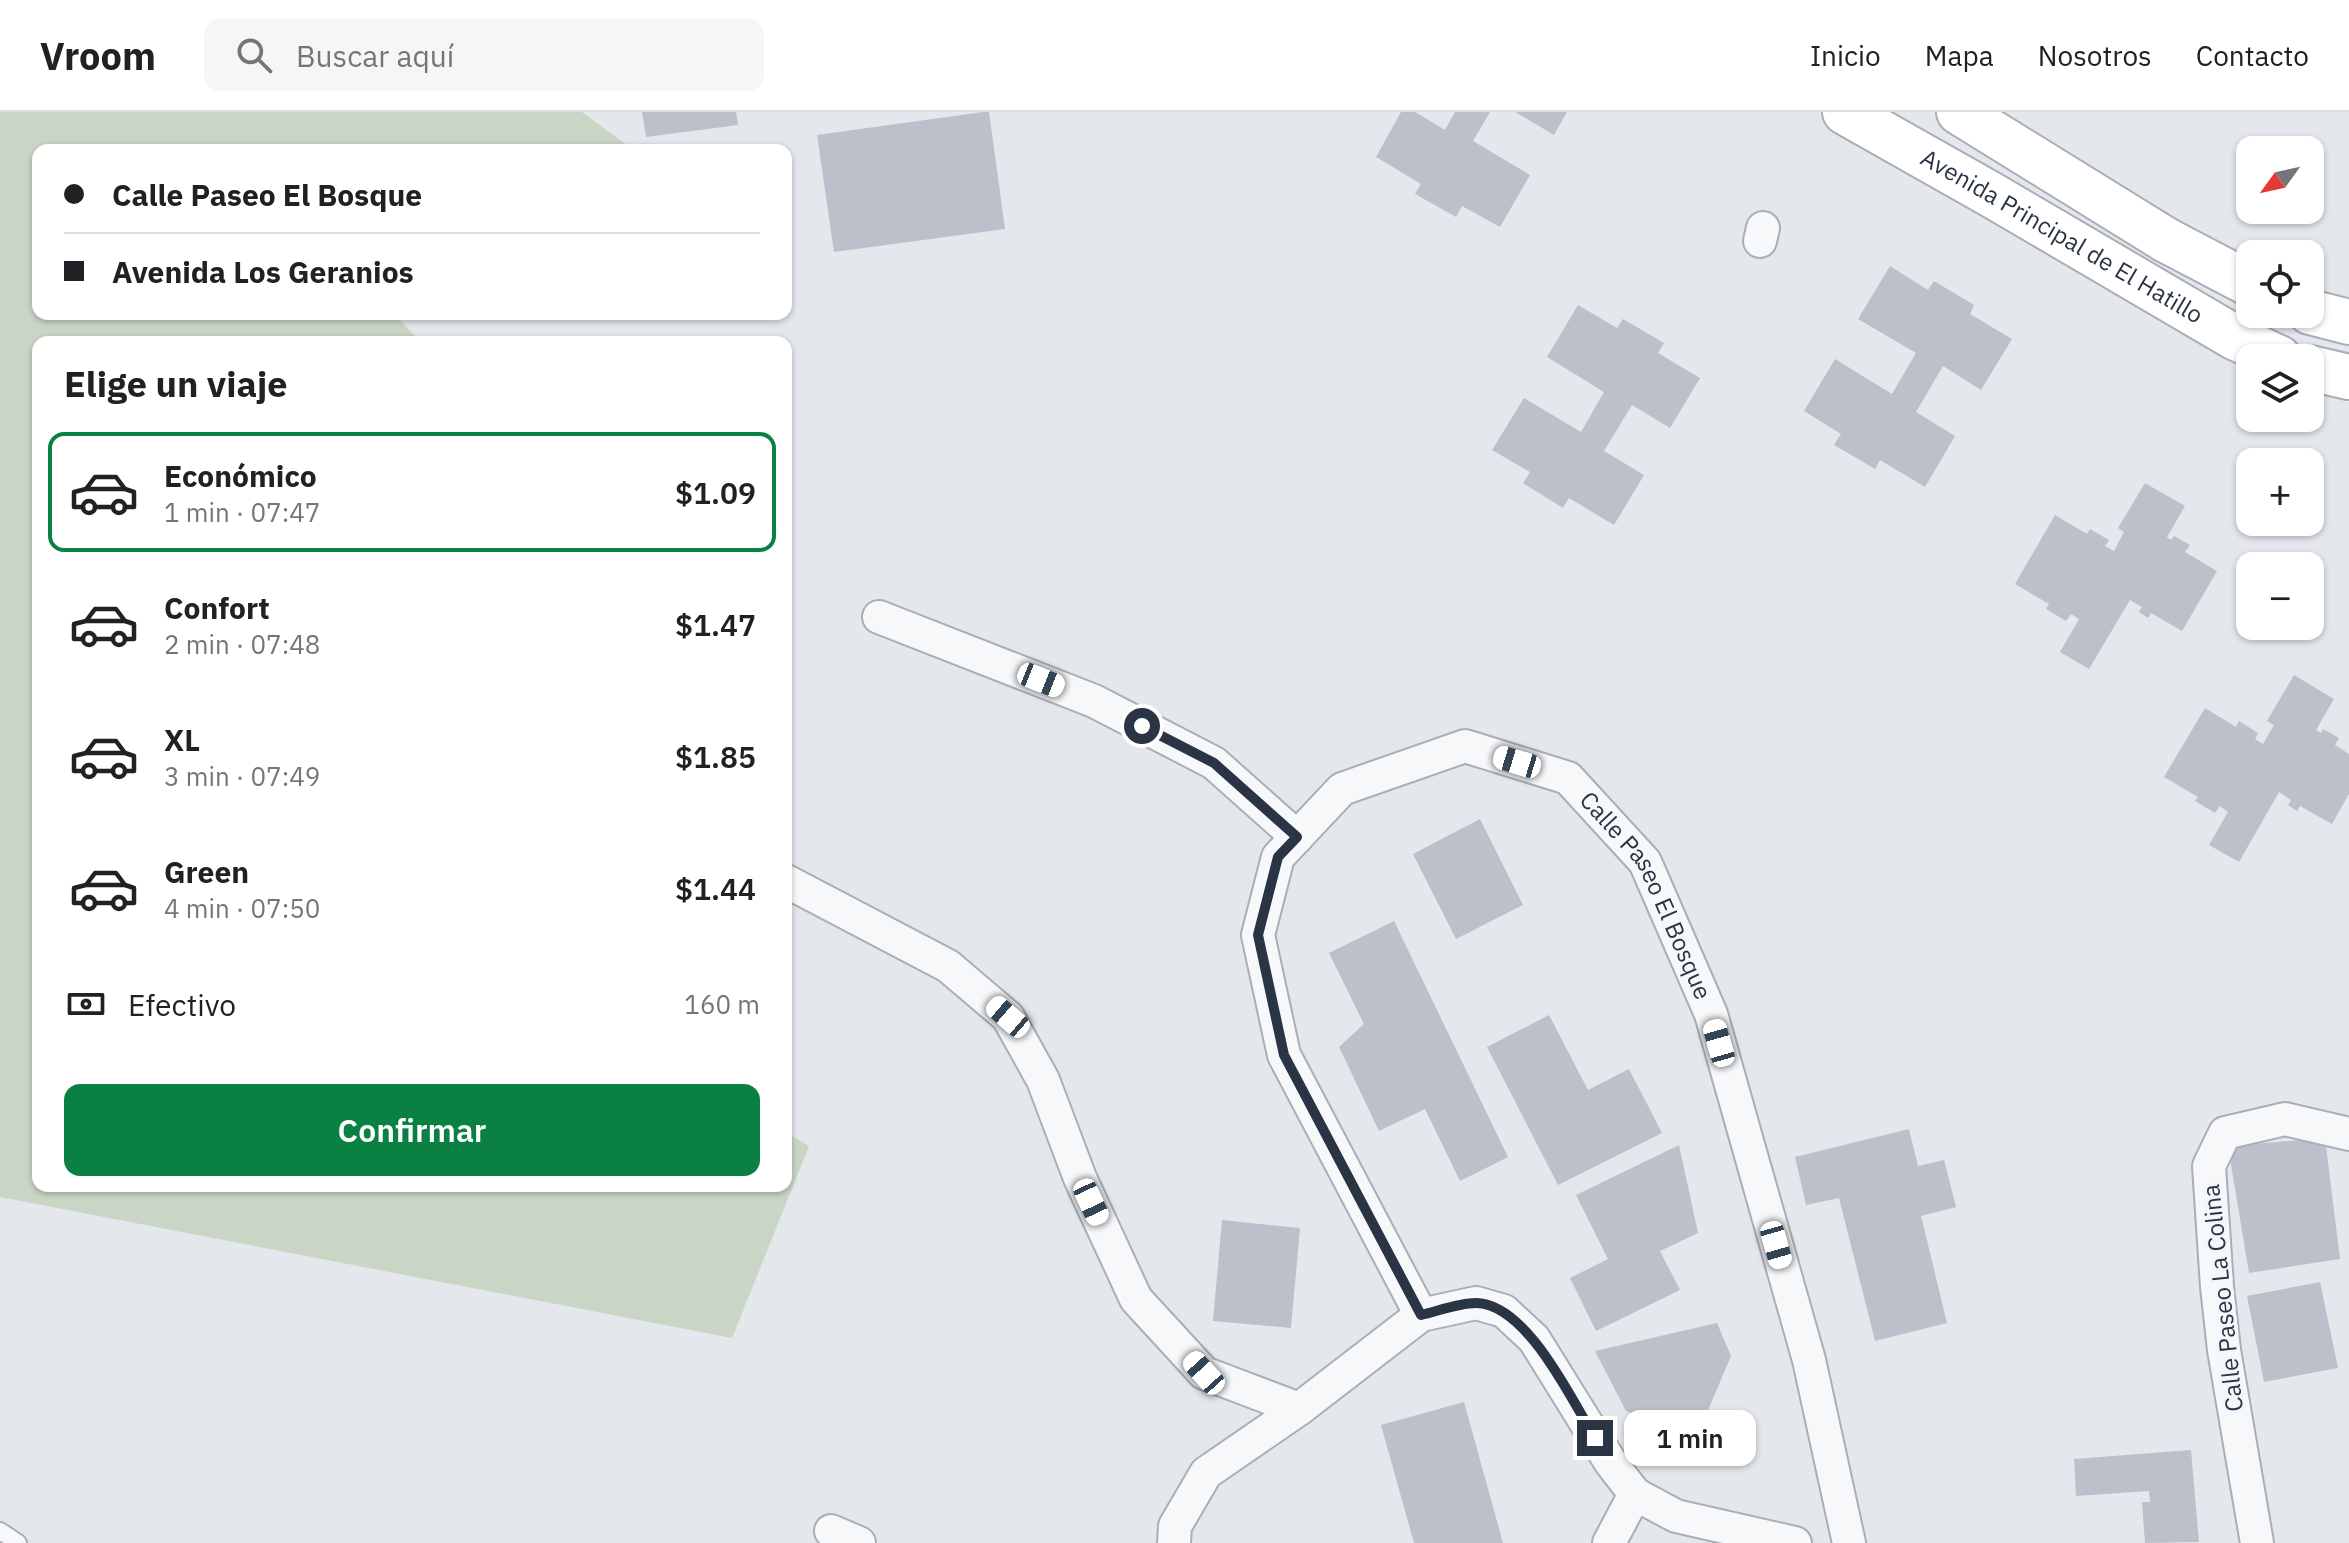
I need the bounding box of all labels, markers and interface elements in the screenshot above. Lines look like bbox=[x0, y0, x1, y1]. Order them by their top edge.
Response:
search box bbox=[204, 19, 764, 91]
text: Vroom bbox=[40, 31, 156, 80]
icon: search bbox=[232, 33, 276, 77]
text: Buscar aquí bbox=[296, 36, 454, 75]
text: Inicio bbox=[1810, 37, 1881, 74]
text: Mapa bbox=[1925, 37, 1994, 74]
text: Nosotros bbox=[2038, 37, 2152, 74]
text: Contacto bbox=[2196, 37, 2309, 74]
north arrow bbox=[2236, 136, 2324, 224]
map controls bbox=[2236, 136, 2324, 640]
street label: Avenida Principal de El Hatillo bbox=[1915, 141, 2209, 330]
text: Calle Paseo El Bosque bbox=[112, 175, 422, 214]
button: locate bbox=[2236, 240, 2324, 328]
text: Avenida Los Geranios bbox=[112, 252, 414, 291]
button: layers bbox=[2236, 344, 2324, 432]
text: Elige un viaje bbox=[64, 360, 288, 407]
button: + bbox=[2236, 448, 2324, 536]
icon: car bbox=[68, 456, 140, 528]
text: Económico bbox=[164, 456, 317, 495]
text: $1.09 bbox=[675, 473, 756, 512]
text: 1 min · 07:47 bbox=[164, 495, 320, 529]
button: − bbox=[2236, 552, 2324, 640]
icon: car bbox=[68, 588, 140, 660]
text: Confort bbox=[164, 588, 270, 627]
text: $1.47 bbox=[675, 605, 756, 644]
text: 2 min · 07:48 bbox=[164, 627, 320, 661]
car bbox=[1014, 660, 1068, 700]
route start bbox=[1124, 708, 1160, 744]
icon: car bbox=[68, 720, 140, 792]
text: XL bbox=[164, 720, 200, 759]
text: $1.85 bbox=[675, 737, 756, 776]
car bbox=[1491, 744, 1543, 780]
text: 3 min · 07:49 bbox=[164, 759, 320, 793]
street label: Calle Paseo El Bosque bbox=[1573, 784, 1720, 1004]
icon: car bbox=[68, 852, 140, 924]
text: Green bbox=[164, 852, 249, 891]
text: $1.44 bbox=[675, 869, 756, 908]
text: 4 min · 07:50 bbox=[164, 891, 320, 925]
icon: cash bbox=[64, 982, 108, 1026]
text: Efectivo bbox=[128, 985, 236, 1024]
text: 160 m bbox=[684, 987, 760, 1021]
car bbox=[982, 992, 1034, 1042]
car bbox=[1701, 1017, 1737, 1069]
button: Confirmar bbox=[64, 1084, 760, 1176]
car bbox=[1070, 1175, 1112, 1229]
street label: Calle Paseo La Colina bbox=[2194, 1183, 2250, 1413]
car bbox=[1758, 1219, 1794, 1271]
car bbox=[1179, 1347, 1229, 1399]
callout: 1 min bbox=[1623, 1410, 1755, 1466]
route end bbox=[1577, 1420, 1613, 1456]
text: 1 min bbox=[1656, 1421, 1724, 1455]

